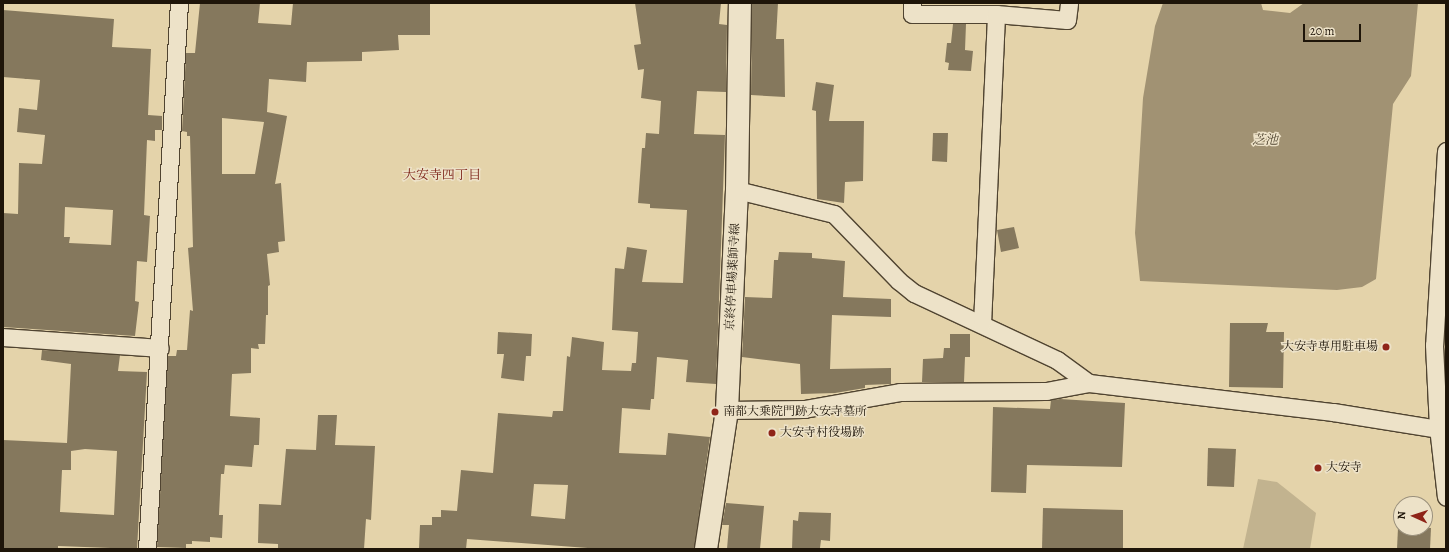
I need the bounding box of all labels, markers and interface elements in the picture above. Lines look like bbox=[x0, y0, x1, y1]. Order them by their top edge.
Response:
scale bar bbox=[1305, 16, 1363, 42]
text: 20 m bbox=[1310, 23, 1334, 39]
water label: 芝池 bbox=[1252, 132, 1278, 148]
district label: 大安寺四丁目 bbox=[403, 167, 481, 183]
street label: 京終停車場薬師寺線 bbox=[723, 223, 743, 331]
place label: 大安寺専用駐車場 bbox=[1282, 340, 1378, 354]
marker: 大安寺専用駐車場 bbox=[1381, 342, 1391, 352]
place label: 南都大乗院門跡大安寺墓所 bbox=[723, 405, 867, 419]
marker: 南都大乗院門跡大安寺墓所 bbox=[710, 407, 720, 417]
place label: 大安寺村役場跡 bbox=[780, 426, 864, 440]
marker: 大安寺村役場跡 bbox=[767, 428, 777, 438]
place label: 大安寺 bbox=[1326, 461, 1362, 475]
marker: 大安寺 bbox=[1313, 463, 1323, 473]
north arrow bbox=[1393, 496, 1433, 536]
text: N bbox=[1394, 511, 1409, 520]

